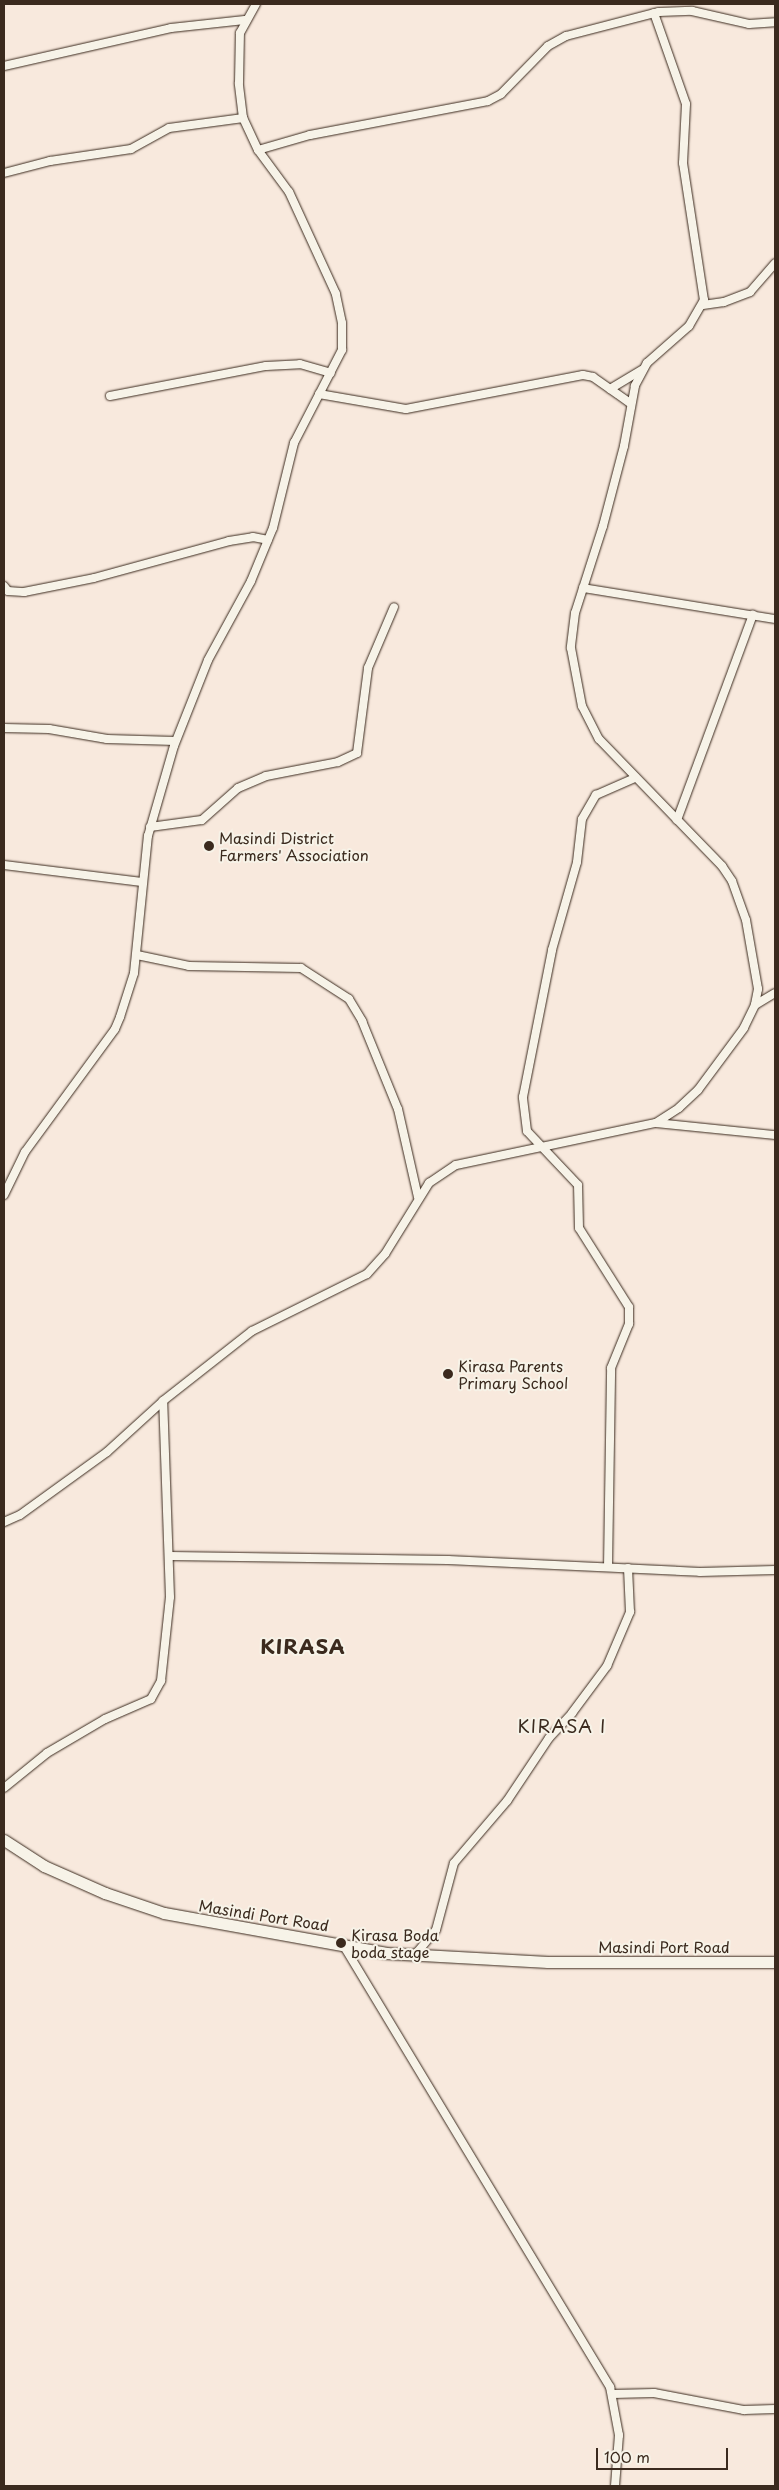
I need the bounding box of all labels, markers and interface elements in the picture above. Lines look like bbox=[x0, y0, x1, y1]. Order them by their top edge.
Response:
place label: Masindi District Farmers' Association bbox=[219, 828, 370, 863]
marker: Masindi District Farmers' Association bbox=[203, 840, 215, 852]
place label: Kirasa Parents Primary School bbox=[458, 1356, 569, 1391]
marker: Kirasa Parents Primary School bbox=[442, 1368, 454, 1380]
district label: KIRASA bbox=[260, 1634, 346, 1658]
district label: KIRASA I bbox=[517, 1715, 607, 1737]
street label: Masindi Port Road bbox=[197, 1896, 331, 1934]
place label: Kirasa Boda boda stage bbox=[351, 1925, 439, 1960]
marker: Kirasa Boda boda stage bbox=[335, 1937, 347, 1949]
street label: Masindi Port Road bbox=[598, 1938, 730, 1956]
scale bar bbox=[599, 2438, 732, 2470]
text: 100 m bbox=[604, 2445, 650, 2468]

